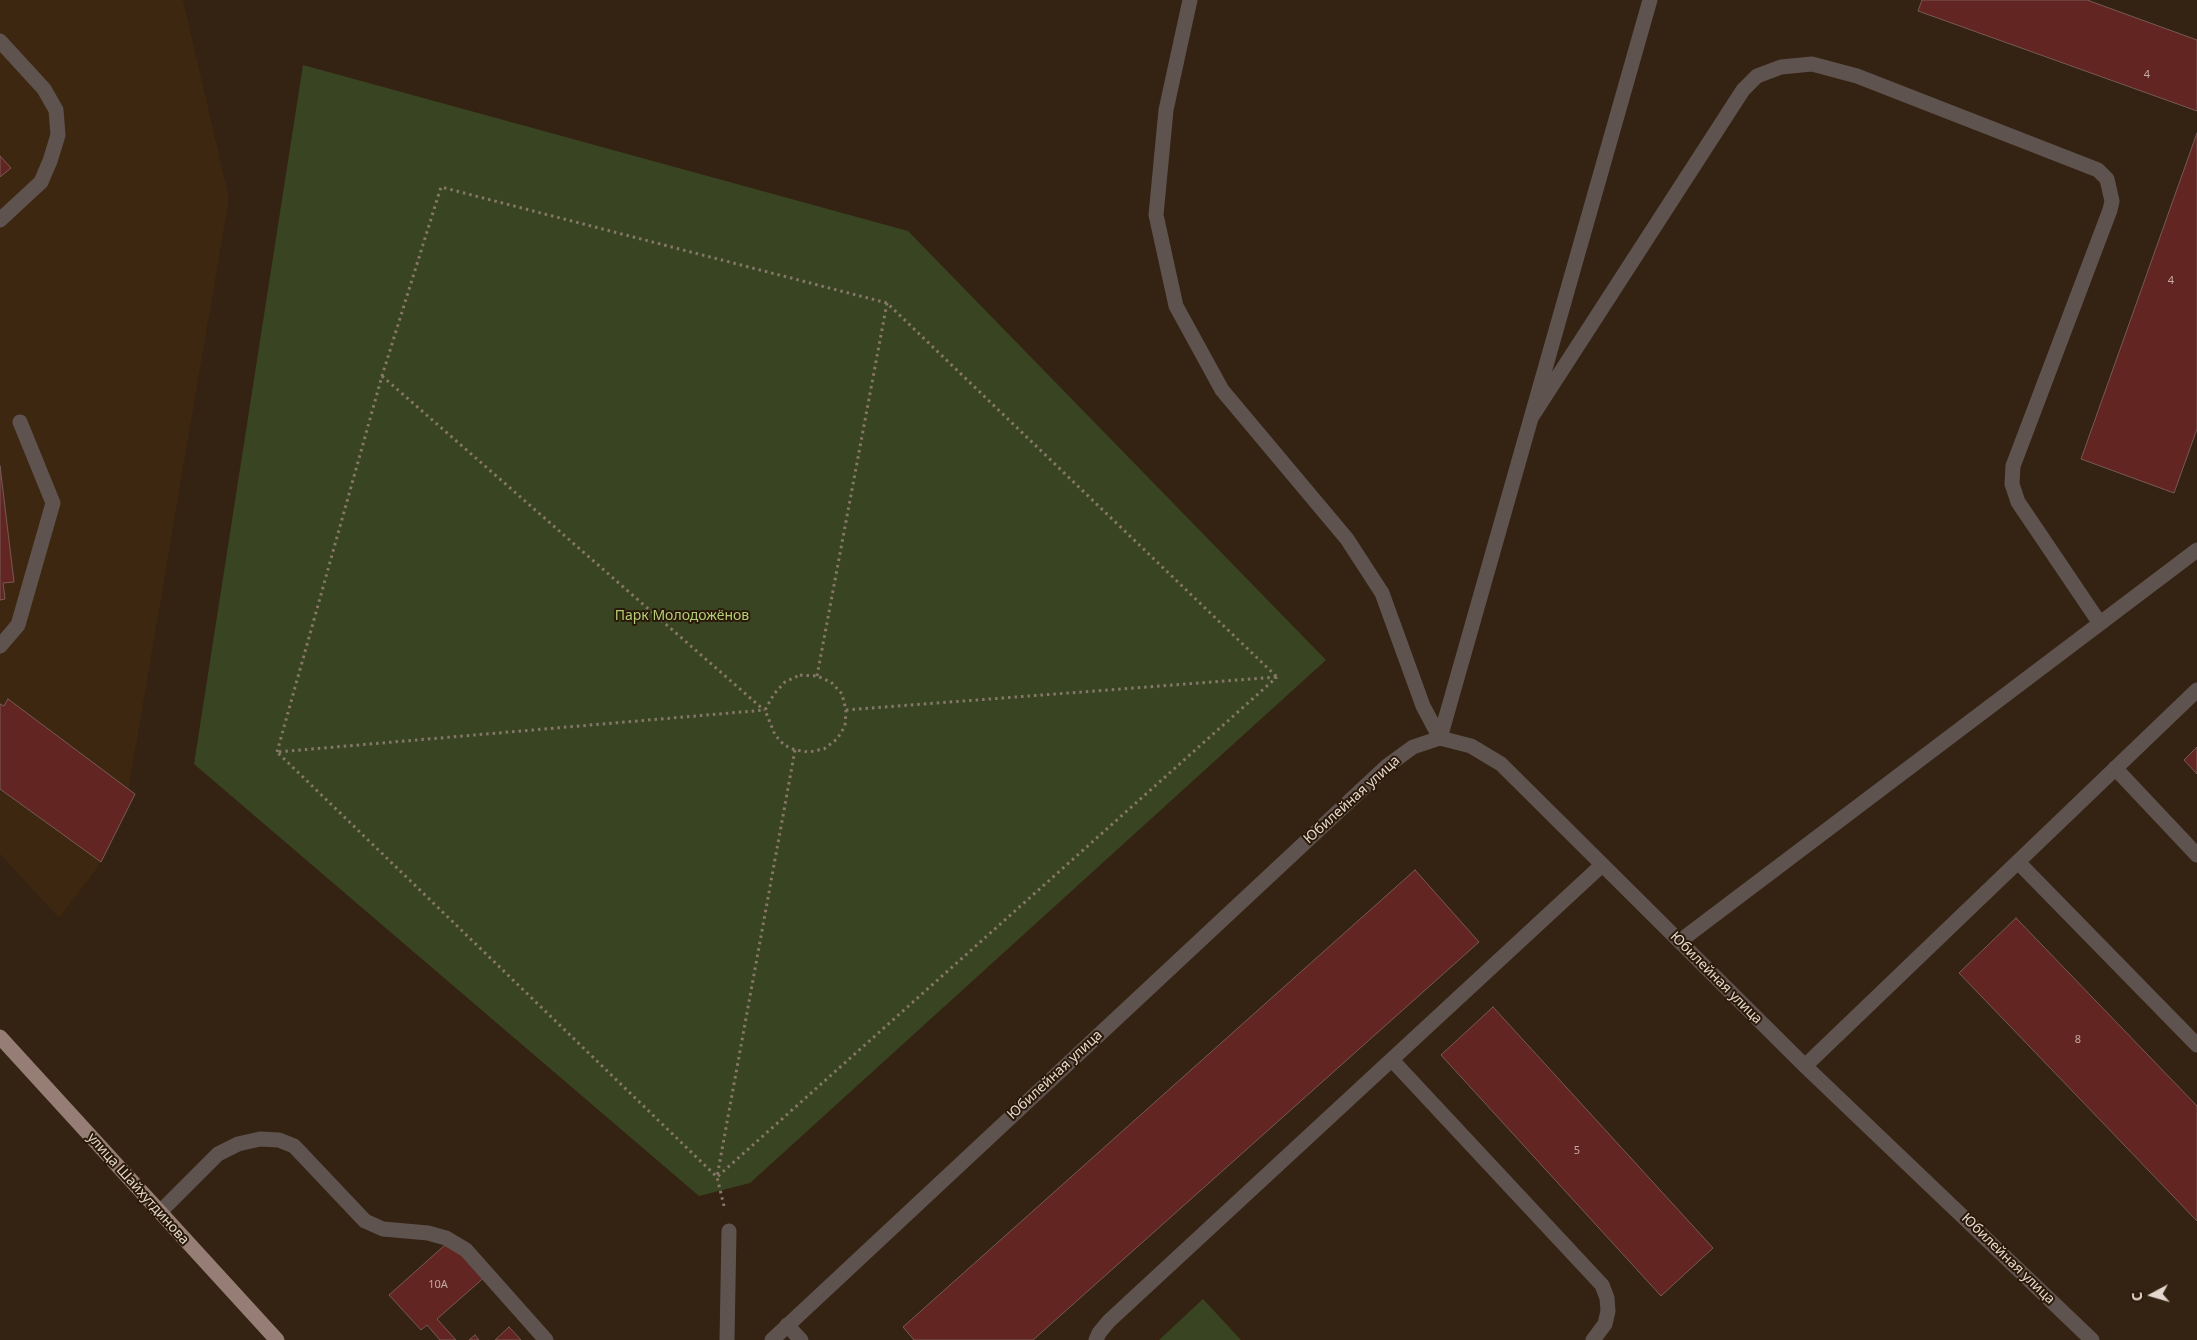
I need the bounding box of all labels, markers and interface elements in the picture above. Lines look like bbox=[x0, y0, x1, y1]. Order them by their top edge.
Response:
house number: 4 bbox=[2144, 68, 2150, 82]
house number: 4 bbox=[2168, 274, 2174, 288]
park label: Парк Молодожёнов bbox=[615, 608, 749, 624]
street label: Юбилейная улица bbox=[1301, 752, 1403, 848]
street label: Юбилейная улица bbox=[1666, 928, 1766, 1028]
street label: Юбилейная улица bbox=[1004, 1027, 1106, 1123]
house number: 8 bbox=[2075, 1033, 2081, 1047]
street label: улица Шайхутдинова bbox=[83, 1130, 193, 1248]
house number: 5 bbox=[1574, 1144, 1580, 1158]
street label: Юбилейная улица bbox=[1958, 1210, 2058, 1308]
north arrow bbox=[2127, 1270, 2177, 1320]
house number: 10А bbox=[428, 1278, 448, 1292]
text: С bbox=[2127, 1291, 2147, 1302]

